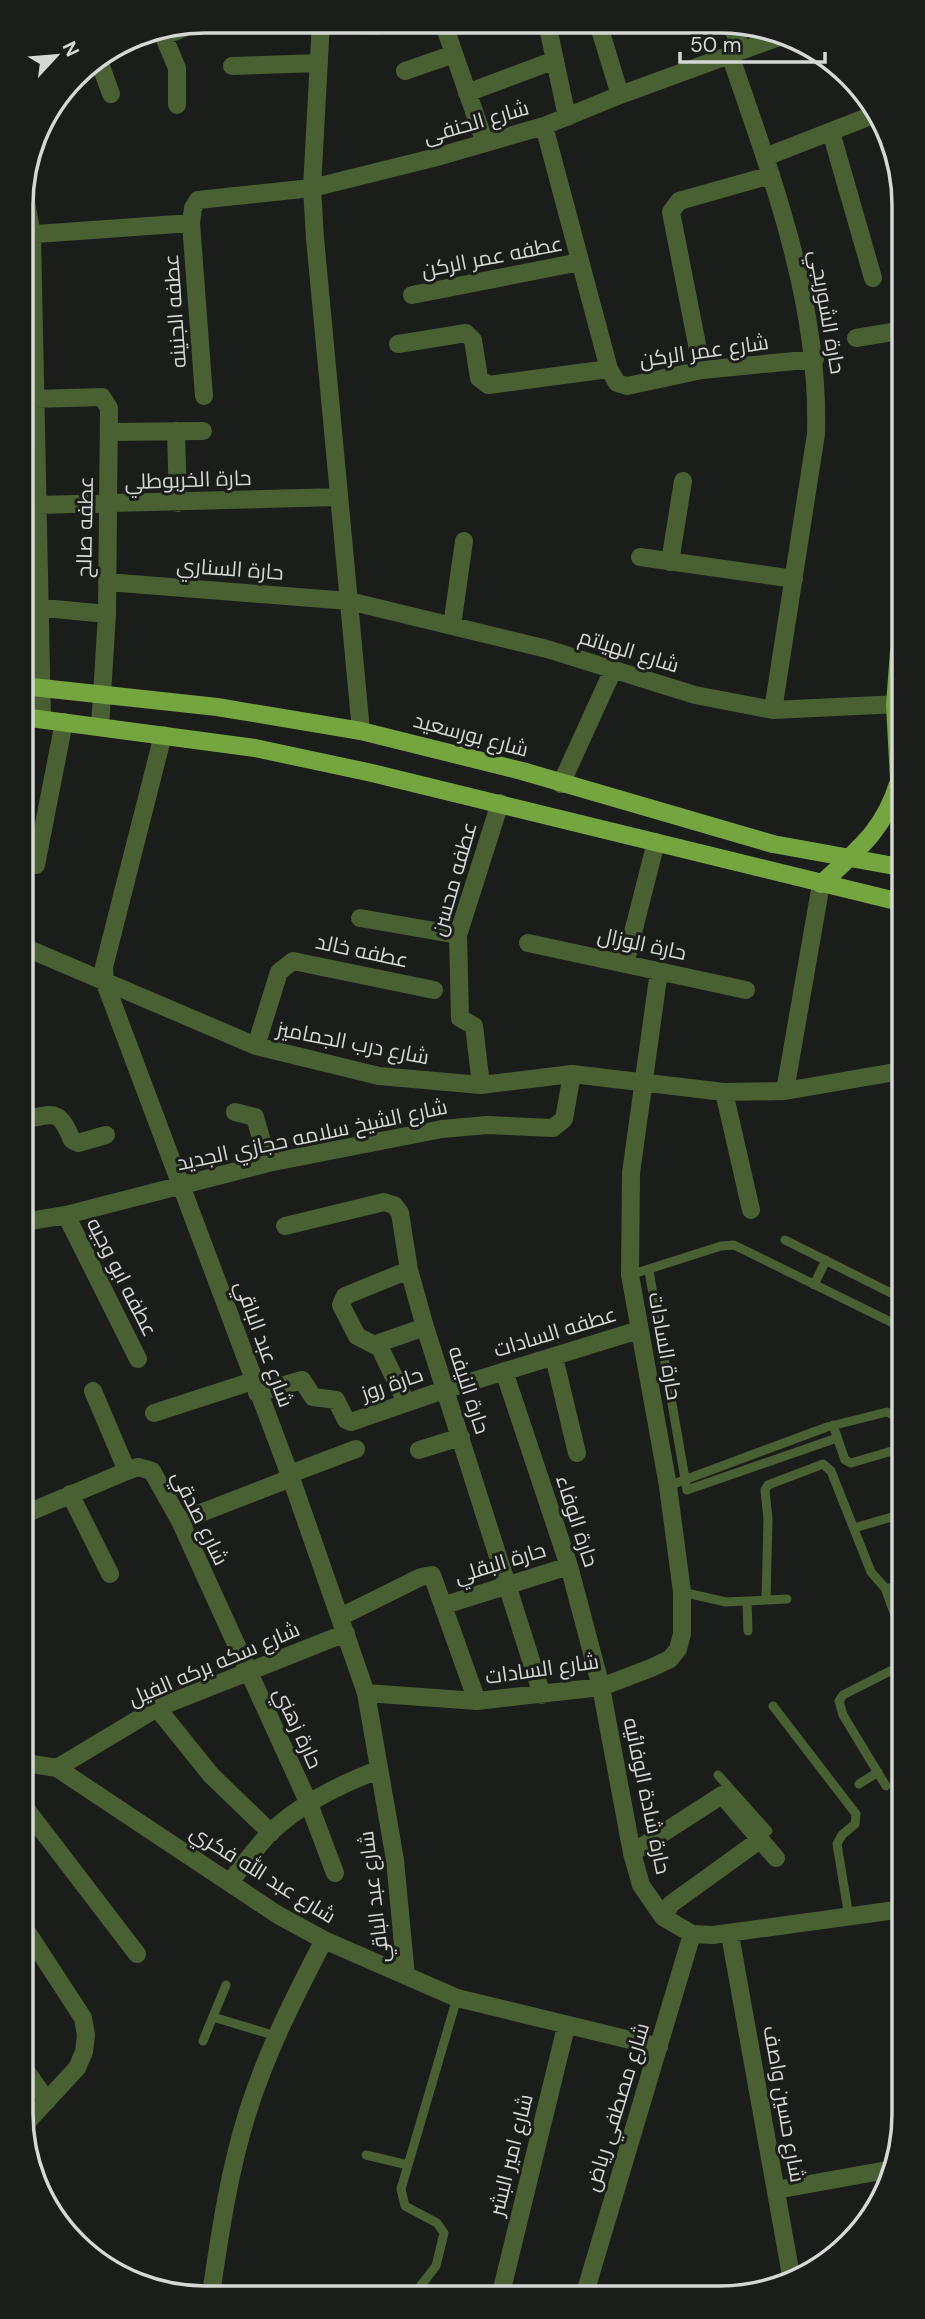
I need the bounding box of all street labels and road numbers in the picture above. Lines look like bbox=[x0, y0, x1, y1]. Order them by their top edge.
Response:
street label: شارع الحنفى bbox=[420, 94, 532, 150]
street label: عطفه عمر الركن bbox=[419, 230, 565, 284]
street label: حارة الشوربجي bbox=[800, 248, 852, 376]
street label: عطفه الجنينه bbox=[157, 253, 193, 369]
street label: شارع عمر الركن bbox=[638, 328, 770, 374]
street label: حارة الخربوطلي bbox=[124, 464, 252, 498]
street label: عطفه صالح bbox=[70, 476, 100, 578]
street label: حارة السناري bbox=[175, 551, 285, 589]
street label: شارع الهياتم bbox=[575, 622, 683, 680]
street label: شارع بورسعيد bbox=[411, 706, 531, 764]
street label: عطفه محسن bbox=[424, 819, 484, 939]
street label: حارة الوزال bbox=[595, 921, 689, 967]
street label: عطفه خالد bbox=[313, 928, 411, 974]
street label: شارع درب الجماميز bbox=[274, 1014, 432, 1071]
street label: شارع الشيخ سلامه حجازي الجديد bbox=[174, 1093, 450, 1179]
street label: عطفه ابو وجيه bbox=[80, 1213, 164, 1341]
street label: شارع عبد الباقي bbox=[226, 1277, 300, 1412]
street label: حارة السادات bbox=[642, 1290, 688, 1402]
street label: عطفه السادات bbox=[490, 1300, 620, 1364]
street label: حارة النيفه bbox=[442, 1343, 496, 1437]
street label: حارة روز bbox=[356, 1360, 427, 1408]
street label: شارع صدقي bbox=[163, 1466, 235, 1571]
street label: حارة الوفاء bbox=[549, 1471, 605, 1571]
street label: حارة البقلي bbox=[451, 1536, 550, 1592]
street label: شارع سكه بركه الفيل bbox=[124, 1615, 304, 1713]
street label: شارع السادات bbox=[483, 1647, 601, 1691]
street label: حارة زهني bbox=[265, 1683, 329, 1774]
street label: حارة شادة الوفائيه bbox=[617, 1715, 677, 1877]
street label: شارع عبد الله فكري bbox=[184, 1818, 341, 1932]
street label: شارع عبد الباقي bbox=[352, 1829, 398, 1965]
street label: شارع مصطفي رياض bbox=[578, 2019, 658, 2195]
street label: شارع حسين واصف bbox=[756, 2023, 812, 2185]
street label: شارع امير البشر bbox=[482, 2091, 540, 2220]

